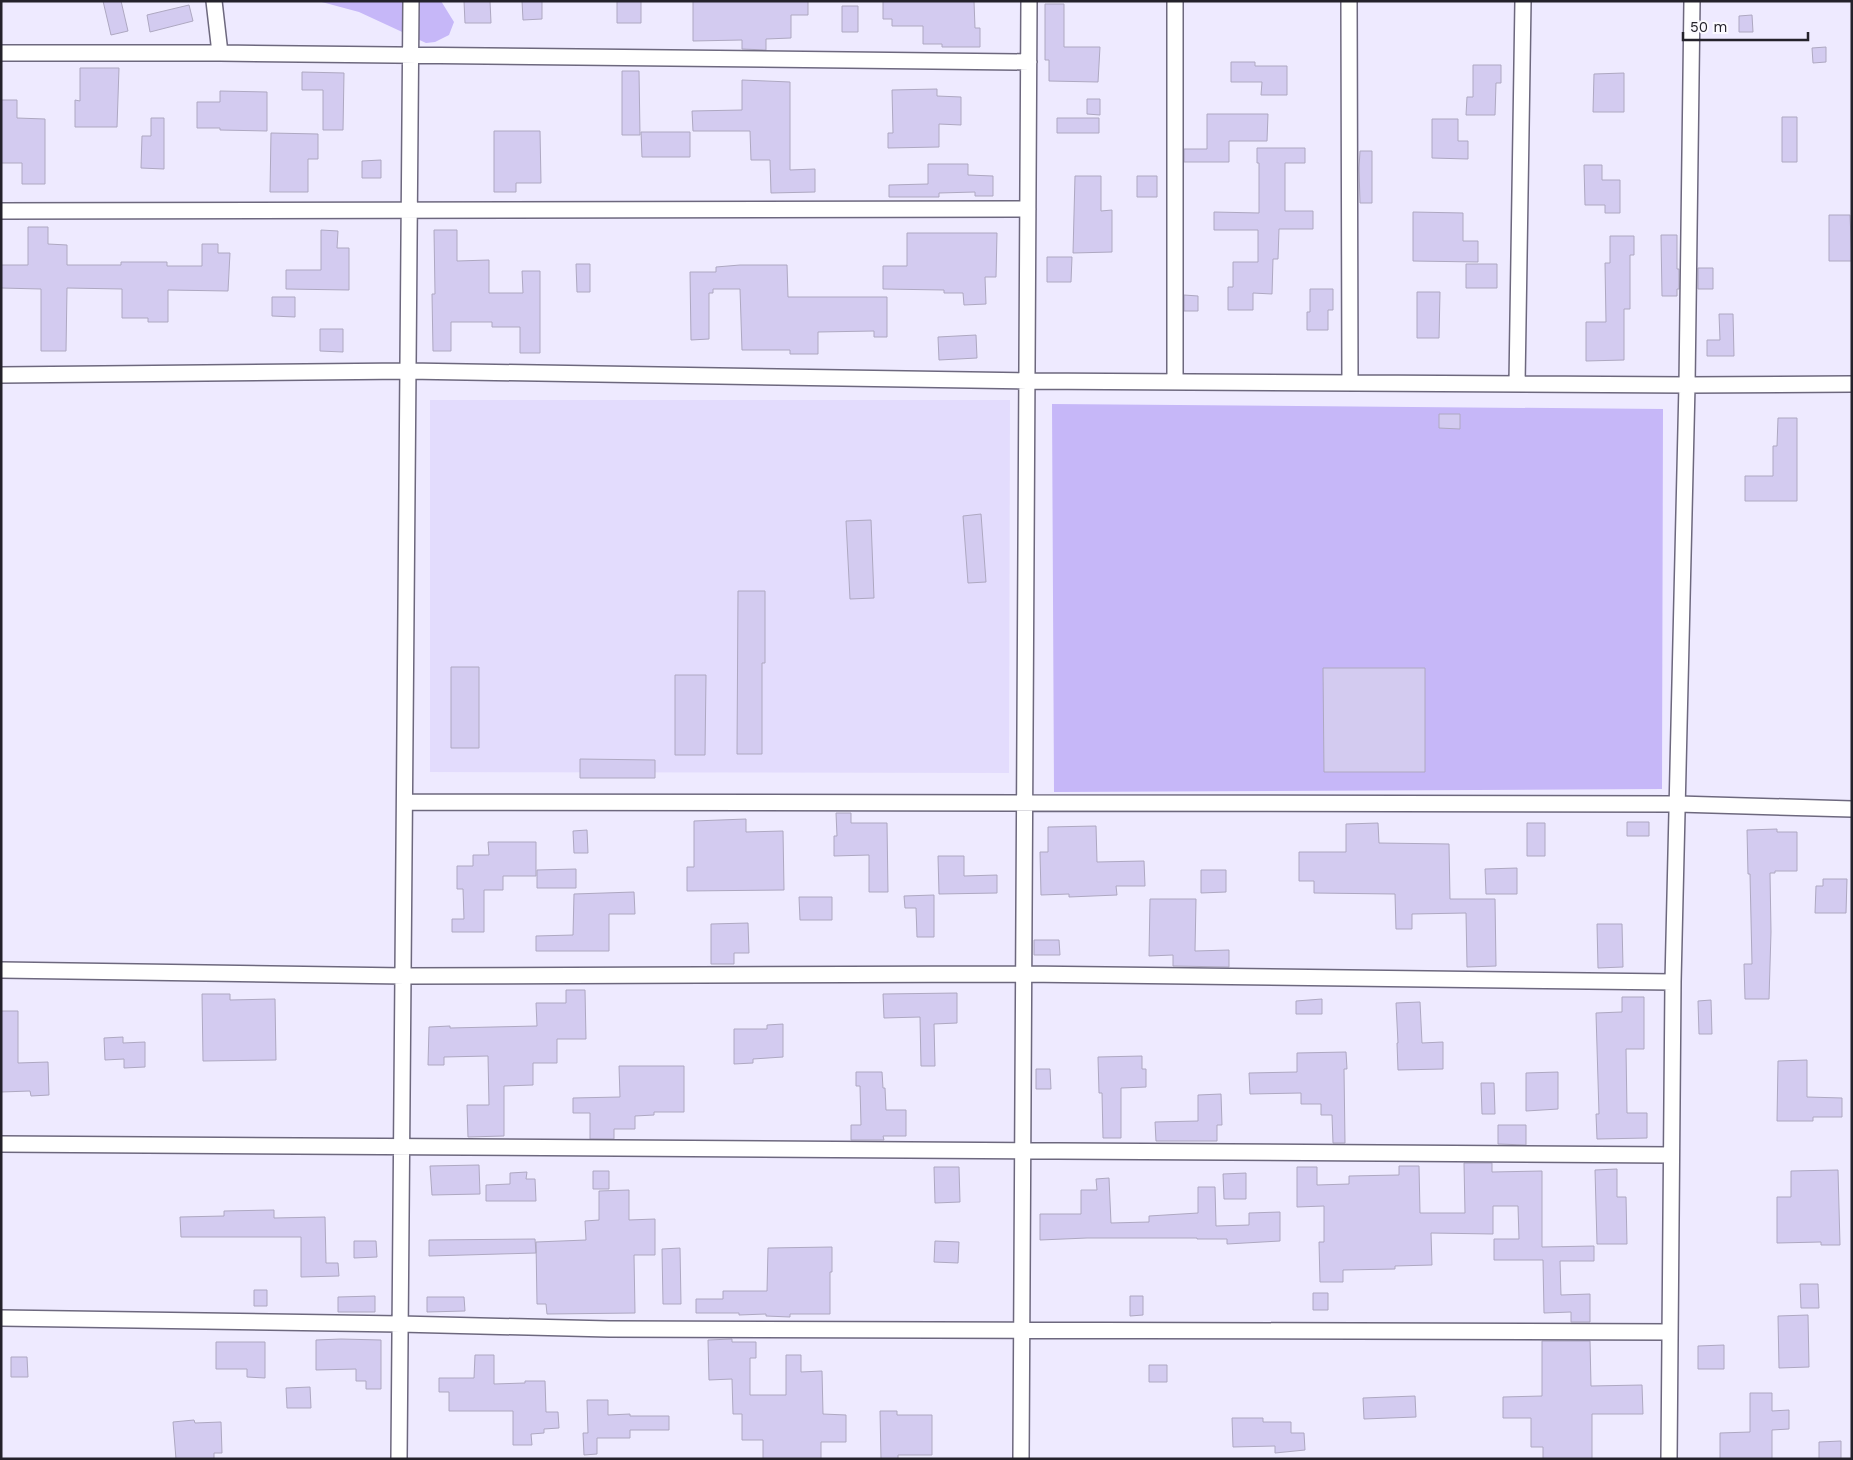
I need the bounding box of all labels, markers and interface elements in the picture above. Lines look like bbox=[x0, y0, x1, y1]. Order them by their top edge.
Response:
scale bar bbox=[1683, 10, 1808, 42]
text: 50 m bbox=[1690, 18, 1727, 36]

